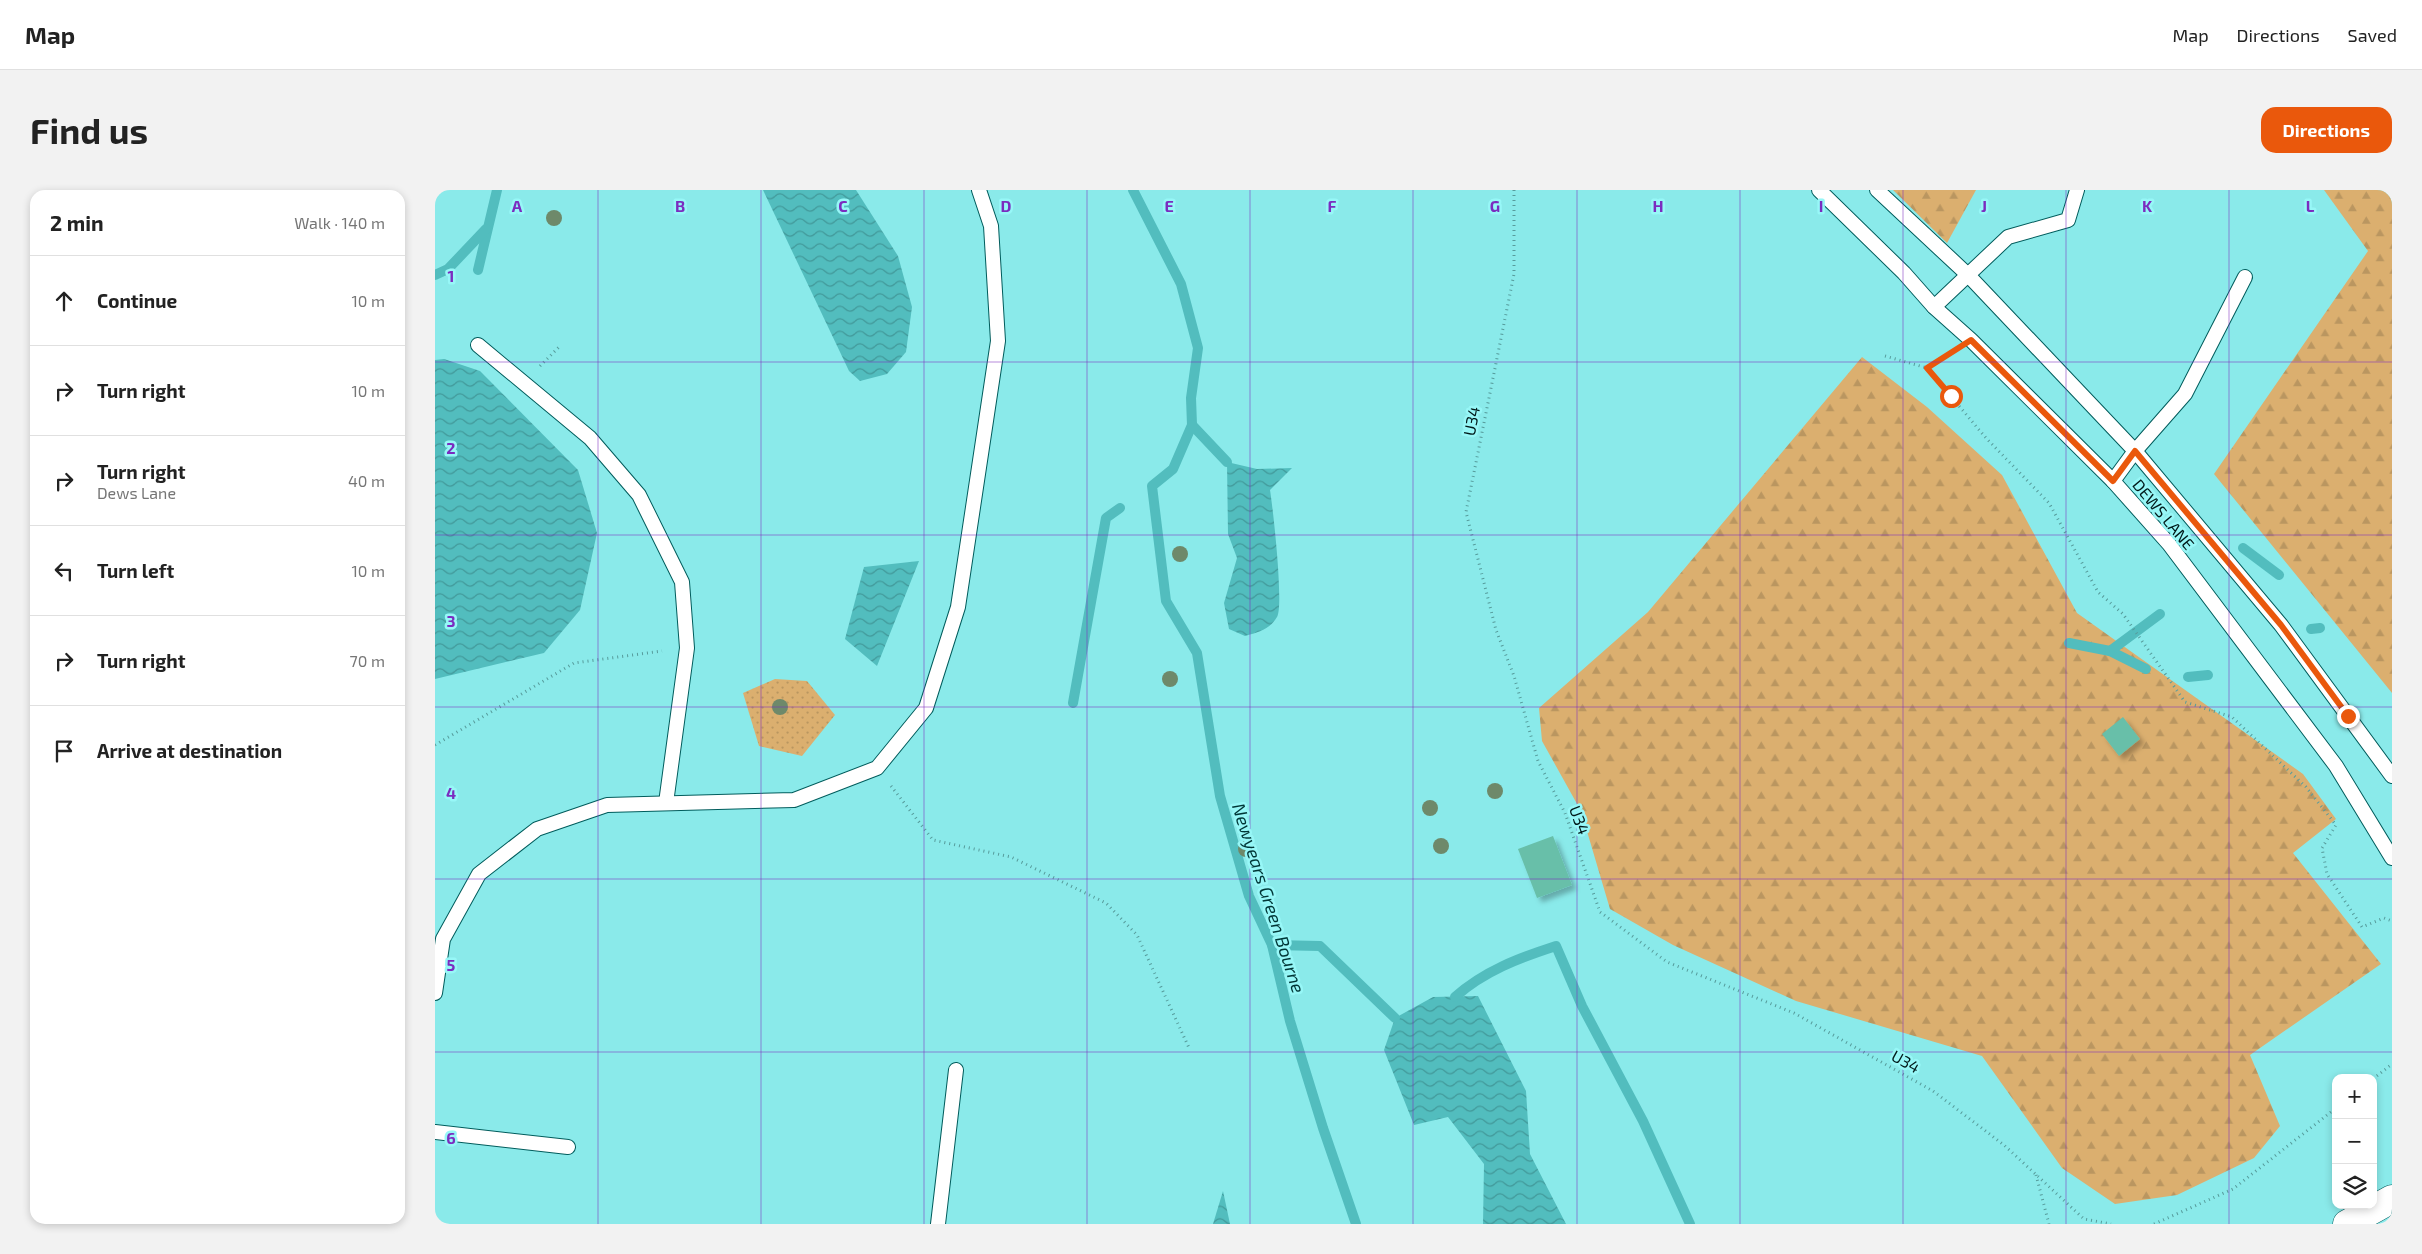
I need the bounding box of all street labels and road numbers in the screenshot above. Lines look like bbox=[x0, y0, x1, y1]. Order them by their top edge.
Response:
street label: U34 bbox=[1459, 405, 1483, 437]
street label: DEWS LANE bbox=[2129, 475, 2199, 553]
street label: U34 bbox=[1566, 803, 1594, 837]
street label: U34 bbox=[1889, 1046, 1924, 1077]

